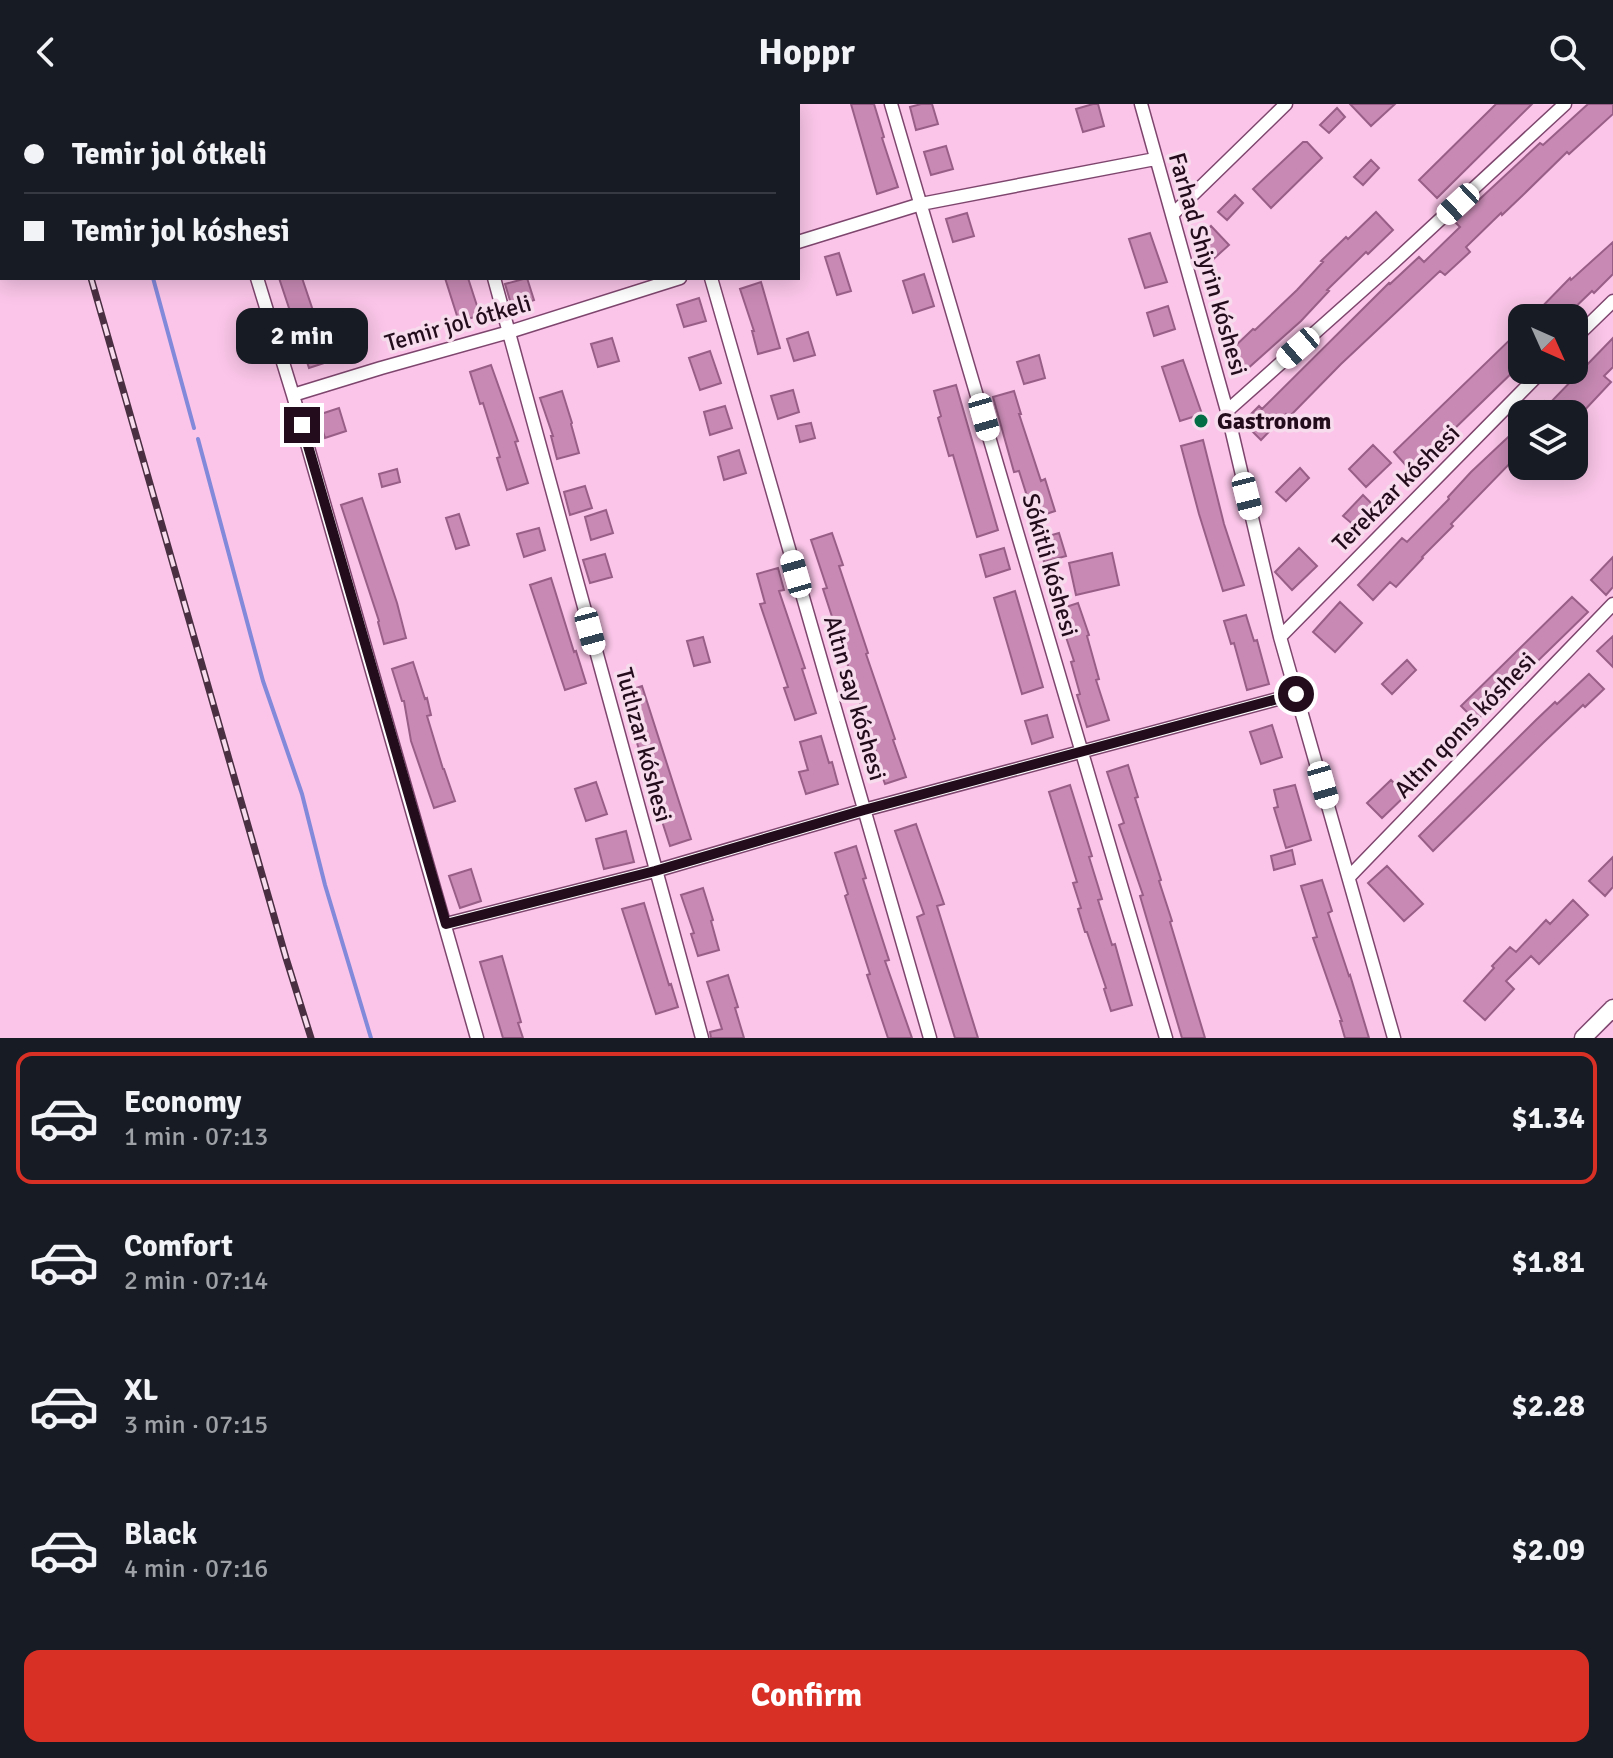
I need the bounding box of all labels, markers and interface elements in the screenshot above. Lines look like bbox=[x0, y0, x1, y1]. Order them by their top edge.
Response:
icon: back bbox=[24, 30, 68, 74]
text: Hoppr bbox=[758, 30, 855, 75]
icon: search bbox=[1545, 30, 1589, 74]
text: Temir jol ótkeli bbox=[72, 136, 267, 173]
street label: Farhad Shiyrin kóshesi bbox=[1162, 149, 1254, 379]
car bbox=[1432, 179, 1484, 229]
text: Temir jol kóshesi bbox=[72, 213, 290, 250]
street label: Temir jol ótkeli bbox=[381, 288, 535, 358]
north arrow bbox=[1508, 304, 1588, 384]
map controls bbox=[1508, 304, 1588, 480]
callout: 2 min bbox=[236, 309, 368, 365]
text: 2 min bbox=[271, 320, 333, 352]
car bbox=[1272, 323, 1324, 373]
car bbox=[966, 391, 1002, 443]
button: layers bbox=[1508, 400, 1588, 480]
place label: Gastronom bbox=[1217, 406, 1331, 436]
route end bbox=[284, 407, 320, 443]
marker: Gastronom bbox=[1192, 412, 1210, 430]
street label: Terekzar kóshesi bbox=[1326, 418, 1466, 558]
car bbox=[1230, 470, 1264, 522]
street label: Sókitli kóshesi bbox=[1015, 490, 1085, 640]
car bbox=[778, 548, 814, 600]
car bbox=[572, 605, 608, 657]
street label: Altın say kóshesi bbox=[817, 612, 893, 784]
street label: Altın qonıs kóshesi bbox=[1388, 646, 1542, 804]
street label: Tutlızar kóshesi bbox=[609, 665, 679, 825]
route start bbox=[1278, 676, 1314, 712]
car bbox=[1305, 759, 1341, 811]
icon: car bbox=[28, 1082, 100, 1154]
text: Economy bbox=[124, 1084, 241, 1121]
text: $1.34 bbox=[1512, 1100, 1585, 1137]
text: 1 min · 07:13 bbox=[124, 1121, 268, 1153]
icon: car bbox=[28, 1226, 100, 1298]
text: Comfort bbox=[124, 1228, 233, 1265]
text: $1.81 bbox=[1512, 1244, 1585, 1281]
text: 2 min · 07:14 bbox=[124, 1265, 268, 1297]
icon: car bbox=[28, 1370, 100, 1442]
text: XL bbox=[124, 1372, 158, 1409]
text: $2.28 bbox=[1512, 1388, 1585, 1425]
text: 3 min · 07:15 bbox=[124, 1409, 268, 1441]
icon: car bbox=[28, 1514, 100, 1586]
text: Black bbox=[124, 1516, 197, 1553]
text: $2.09 bbox=[1512, 1532, 1585, 1569]
text: 4 min · 07:16 bbox=[124, 1553, 268, 1585]
button: Confirm bbox=[24, 1650, 1589, 1742]

